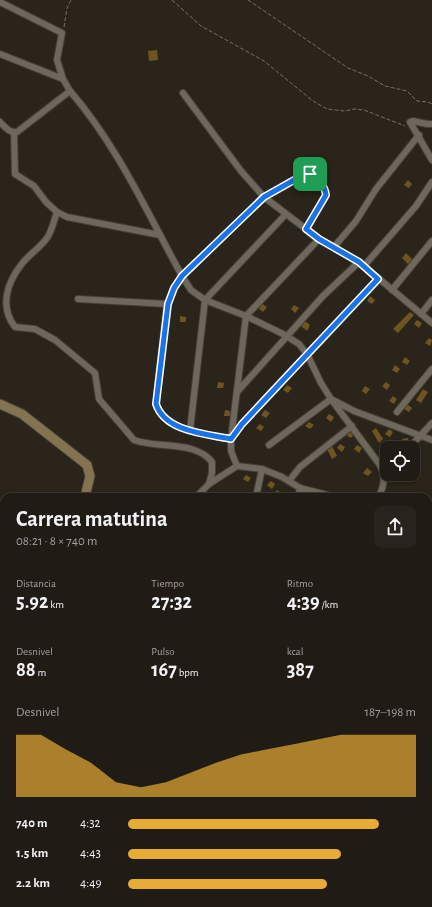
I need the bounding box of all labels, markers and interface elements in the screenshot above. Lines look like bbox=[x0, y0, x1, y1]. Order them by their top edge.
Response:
pin bbox=[293, 157, 327, 191]
icon: arrive bbox=[299, 163, 321, 185]
map controls bbox=[380, 441, 420, 481]
button: locate bbox=[380, 441, 420, 481]
button: share bbox=[374, 506, 416, 548]
text: Carrera matutina bbox=[16, 508, 168, 530]
text: 08:21 · 8 × 740 m bbox=[16, 535, 97, 548]
text: Distancia bbox=[16, 578, 56, 589]
text: Tiempo bbox=[151, 578, 184, 589]
text: Ritmo bbox=[287, 578, 313, 589]
text: 5.92 bbox=[16, 592, 48, 612]
text: 27:32 bbox=[151, 592, 192, 612]
text: 4:39 bbox=[287, 592, 320, 612]
text: km bbox=[48, 599, 64, 610]
text: /km bbox=[320, 599, 338, 610]
text: Desnivel bbox=[16, 646, 53, 657]
text: Pulso bbox=[151, 646, 175, 657]
text: kcal bbox=[287, 646, 303, 657]
text: 88 bbox=[16, 660, 36, 680]
text: 167 bbox=[151, 660, 177, 680]
text: 387 bbox=[287, 660, 314, 680]
text: m bbox=[36, 667, 46, 678]
text: bpm bbox=[177, 667, 199, 678]
text: Desnivel bbox=[16, 706, 60, 719]
text: 187–198 m bbox=[364, 706, 416, 719]
text: 740 m bbox=[16, 817, 47, 830]
text: 4:32 bbox=[80, 817, 101, 830]
text: 1.5 km bbox=[16, 847, 48, 860]
text: 4:43 bbox=[80, 847, 101, 860]
text: 2.2 km bbox=[16, 877, 50, 890]
text: 4:49 bbox=[80, 877, 102, 890]

